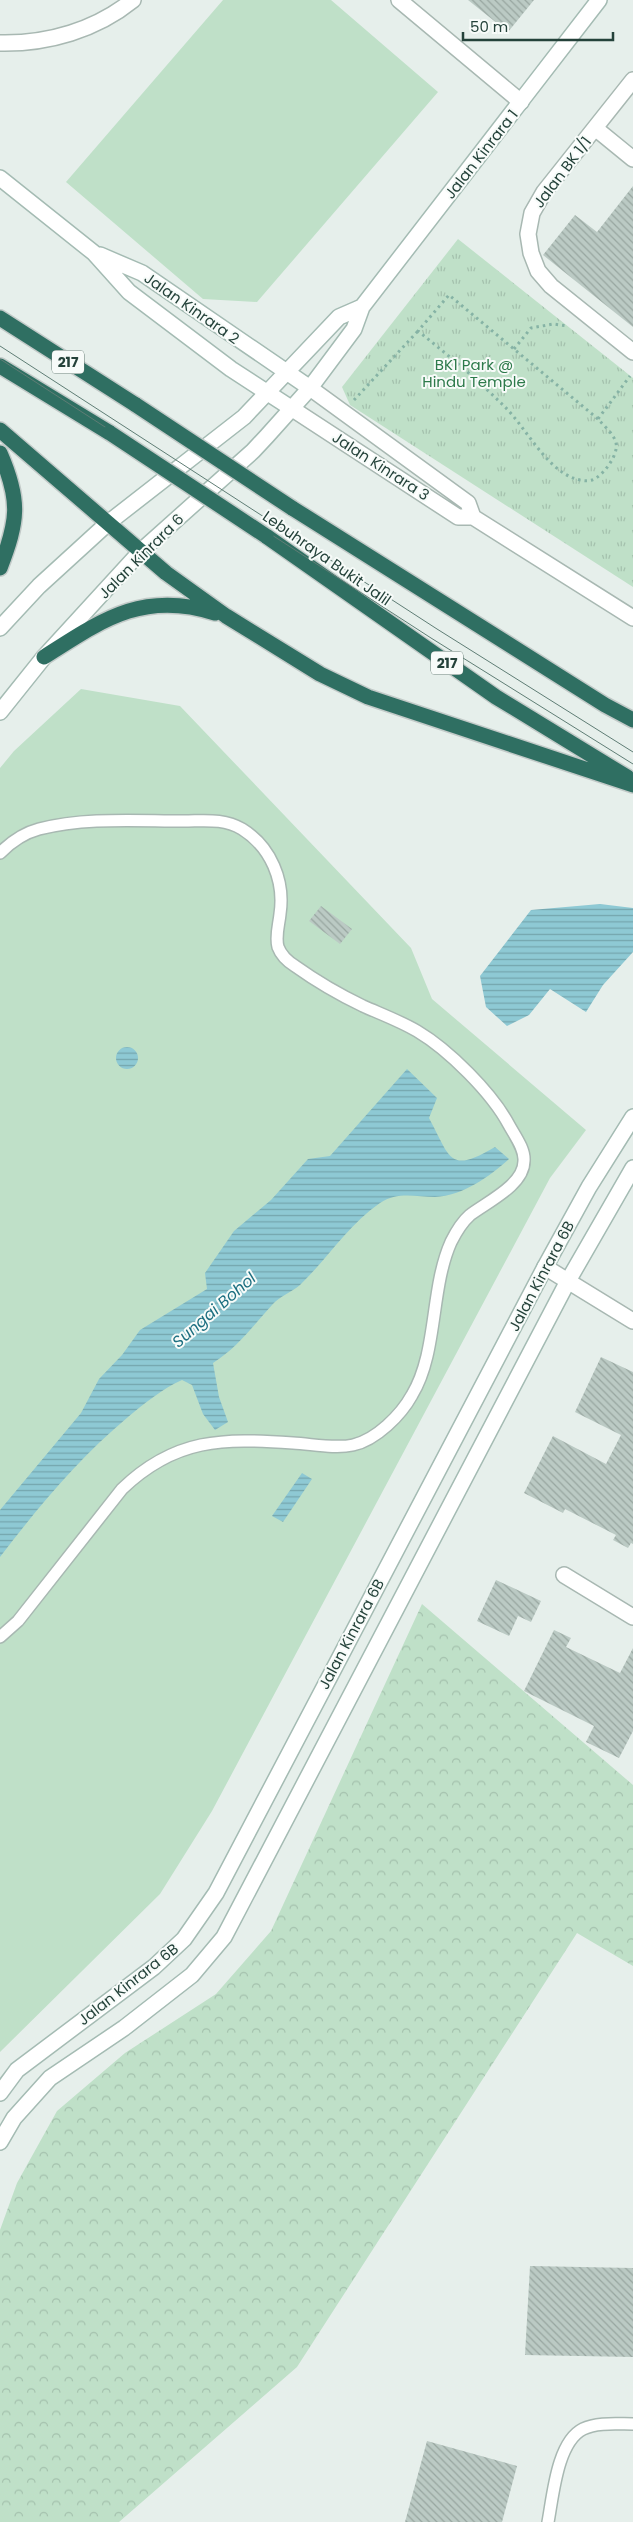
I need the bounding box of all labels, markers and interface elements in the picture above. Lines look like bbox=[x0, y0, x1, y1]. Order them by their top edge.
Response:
scale bar bbox=[463, 10, 613, 42]
text: 50 m bbox=[470, 16, 508, 37]
street label: Jalan Kinrara 1 bbox=[439, 105, 523, 203]
street label: Jalan BK 1/1 bbox=[528, 132, 596, 212]
street label: Jalan Kinrara 2 bbox=[140, 267, 244, 349]
road number: 217 bbox=[52, 351, 84, 374]
park label: BK1 Park @ Hindu Temple bbox=[422, 354, 526, 392]
street label: Jalan Kinrara 3 bbox=[328, 427, 434, 505]
street label: Lebuhraya Bukit Jalil bbox=[259, 506, 395, 610]
street label: Jalan Kinrara 6 bbox=[94, 509, 188, 603]
road number: 217 bbox=[431, 651, 463, 674]
street label: Jalan Kinrara 6B bbox=[503, 1217, 579, 1335]
water label: Sungai Bohol bbox=[167, 1267, 261, 1353]
street label: Jalan Kinrara 6B bbox=[313, 1575, 389, 1693]
street label: Jalan Kinrara 6B bbox=[73, 1938, 183, 2030]

